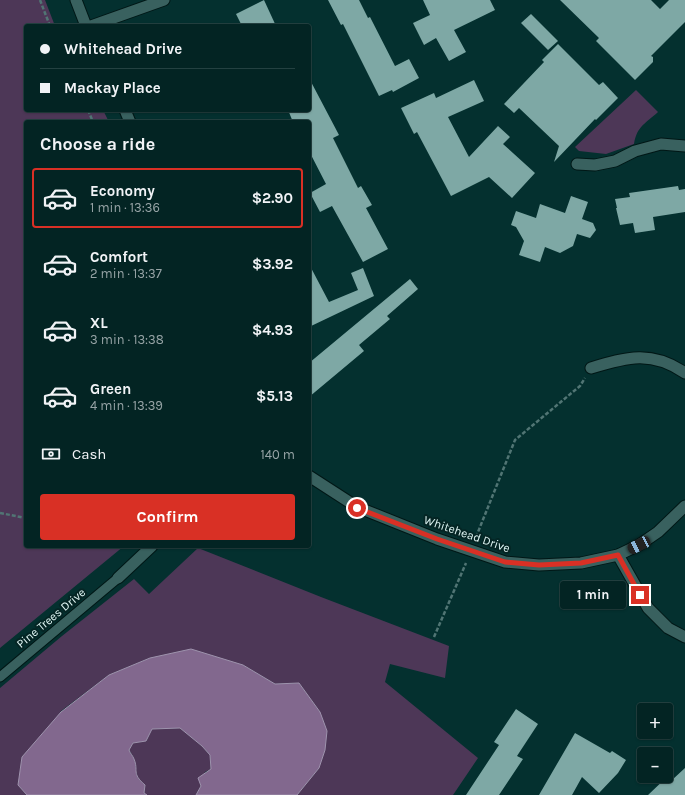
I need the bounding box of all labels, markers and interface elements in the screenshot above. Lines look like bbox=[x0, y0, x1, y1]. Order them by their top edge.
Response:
text: Whitehead Drive bbox=[64, 40, 182, 58]
text: Mackay Place bbox=[64, 79, 161, 97]
text: Choose a ride bbox=[40, 133, 155, 155]
icon: car bbox=[42, 180, 78, 216]
text: Economy bbox=[90, 182, 155, 200]
text: $2.90 bbox=[252, 189, 293, 207]
text: 1 min · 13:36 bbox=[90, 200, 160, 215]
icon: car bbox=[42, 246, 78, 282]
text: Comfort bbox=[90, 248, 148, 266]
text: $3.92 bbox=[252, 255, 293, 273]
text: 2 min · 13:37 bbox=[90, 266, 162, 281]
icon: car bbox=[42, 312, 78, 348]
text: XL bbox=[90, 314, 108, 332]
text: $4.93 bbox=[252, 321, 293, 339]
text: 3 min · 13:38 bbox=[90, 332, 164, 347]
icon: car bbox=[42, 378, 78, 414]
text: Green bbox=[90, 380, 131, 398]
text: $5.13 bbox=[256, 387, 293, 405]
text: 4 min · 13:39 bbox=[90, 398, 163, 413]
icon: cash bbox=[40, 443, 62, 465]
text: Cash bbox=[72, 445, 106, 463]
text: 140 m bbox=[260, 447, 295, 462]
button: Confirm bbox=[40, 494, 295, 540]
route start bbox=[348, 499, 366, 517]
street label: Whitehead Drive bbox=[422, 513, 512, 555]
car bbox=[626, 534, 652, 556]
callout: 1 min bbox=[560, 581, 626, 609]
street label: Pine Trees Drive bbox=[14, 585, 88, 651]
route end bbox=[631, 586, 649, 604]
text: 1 min bbox=[577, 587, 609, 602]
map controls bbox=[637, 703, 673, 783]
button: + bbox=[637, 703, 673, 739]
button: − bbox=[637, 747, 673, 783]

